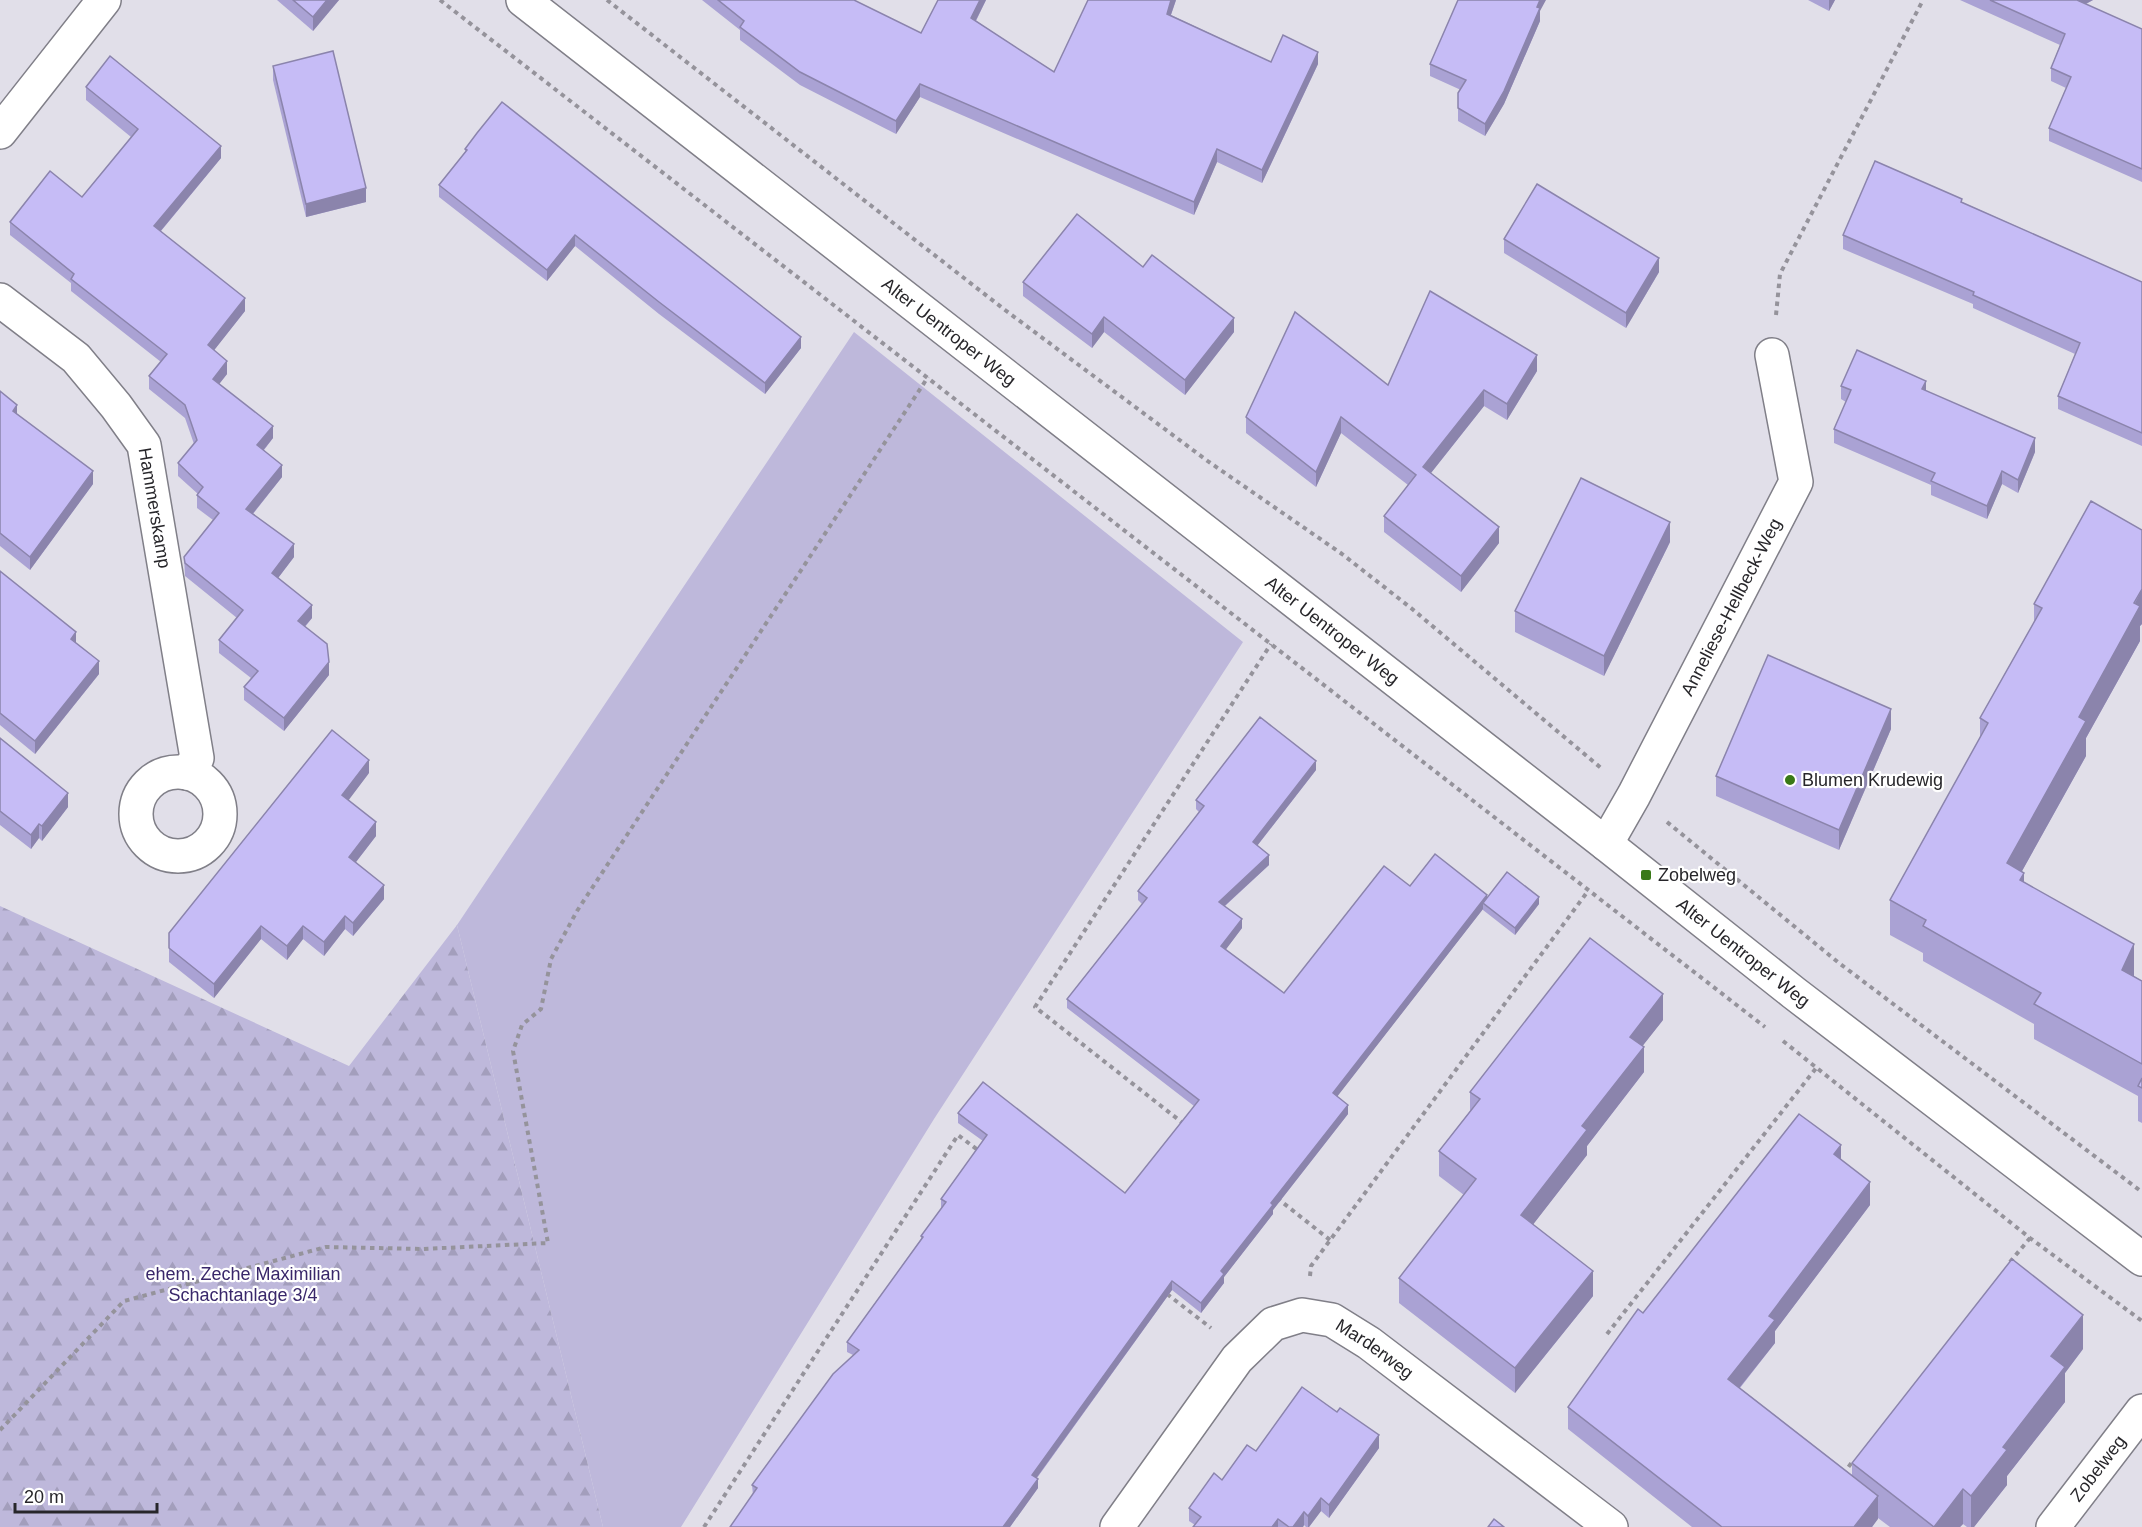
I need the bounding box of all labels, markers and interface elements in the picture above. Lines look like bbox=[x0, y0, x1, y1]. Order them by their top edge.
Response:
street label: Alter Uentroper Weg bbox=[878, 274, 1020, 390]
street label: Hammerskamp bbox=[135, 446, 175, 570]
street label: Anneliese-Hellbeck-Weg bbox=[1677, 515, 1785, 699]
street label: Alter Uentroper Weg bbox=[1261, 572, 1403, 689]
place label: Blumen Krudewig bbox=[1802, 770, 1943, 790]
marker: Blumen Krudewig bbox=[1783, 773, 1797, 787]
place label: Zobelweg bbox=[1658, 865, 1736, 885]
marker: Zobelweg bbox=[1639, 868, 1653, 882]
street label: Alter Uentroper Weg bbox=[1673, 894, 1814, 1011]
park label: ehem. Zeche Maximilian Schachtanlage 3/4 bbox=[145, 1264, 341, 1305]
street label: Marderweg bbox=[1332, 1315, 1417, 1383]
street label: Zobelweg bbox=[2066, 1431, 2130, 1505]
scale bar bbox=[15, 1476, 158, 1514]
text: 20 m bbox=[24, 1487, 64, 1507]

